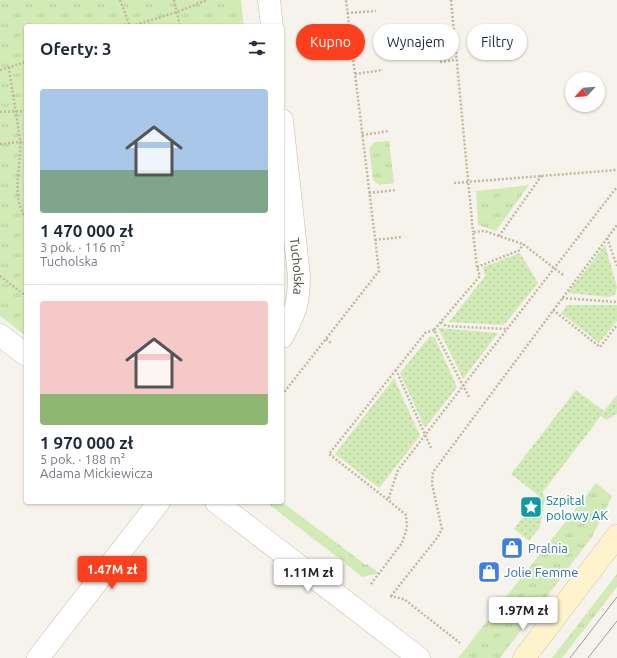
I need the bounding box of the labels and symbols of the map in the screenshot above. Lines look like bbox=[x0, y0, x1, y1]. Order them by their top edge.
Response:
north arrow bbox=[565, 72, 605, 112]
street label: Tucholska bbox=[288, 237, 306, 296]
place label: Szpital polowy AK bbox=[546, 493, 608, 522]
place icon: Szpital polowy AK bbox=[518, 494, 544, 520]
shop icon: Pralnia bbox=[499, 535, 525, 561]
place label: Pralnia bbox=[528, 541, 568, 555]
pin: 1.47M zł bbox=[71, 556, 153, 590]
pin: 1.11M zł bbox=[267, 559, 349, 593]
shop icon: Jolie Femme bbox=[476, 559, 502, 585]
place label: Jolie Femme bbox=[504, 565, 578, 579]
pin: 1.97M zł bbox=[482, 597, 564, 631]

